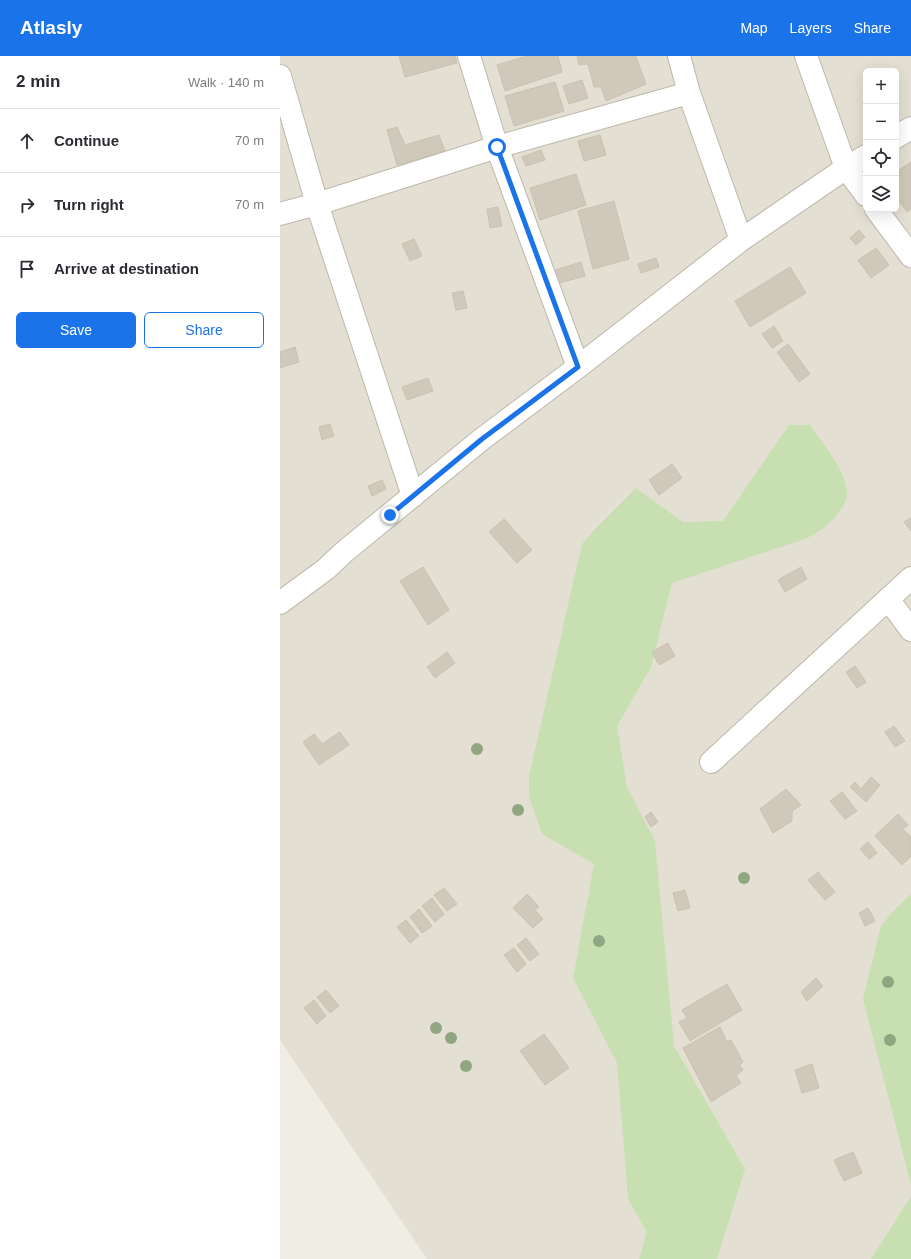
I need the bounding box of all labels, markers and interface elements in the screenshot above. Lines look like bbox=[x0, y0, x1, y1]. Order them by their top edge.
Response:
text: Atlasly bbox=[20, 17, 82, 38]
text: Map bbox=[740, 20, 768, 36]
text: Layers bbox=[790, 20, 832, 36]
text: Share bbox=[854, 20, 891, 36]
map controls bbox=[863, 68, 899, 212]
button: + bbox=[863, 68, 899, 104]
text: 2 min bbox=[16, 72, 60, 91]
text: Walk · 140 m bbox=[188, 75, 264, 90]
button: − bbox=[863, 104, 899, 140]
icon: ahead bbox=[16, 130, 38, 152]
text: Continue bbox=[54, 132, 119, 149]
text: 70 m bbox=[235, 133, 264, 148]
route start bbox=[488, 138, 506, 156]
button: locate bbox=[863, 140, 899, 176]
button: layers bbox=[863, 176, 899, 212]
icon: right bbox=[16, 194, 38, 216]
text: Turn right bbox=[54, 196, 124, 213]
text: 70 m bbox=[235, 197, 264, 212]
icon: arrive bbox=[16, 258, 38, 280]
text: Arrive at destination bbox=[54, 260, 199, 277]
button: Save bbox=[16, 312, 136, 348]
button: Share bbox=[144, 312, 264, 348]
route end bbox=[381, 506, 399, 524]

